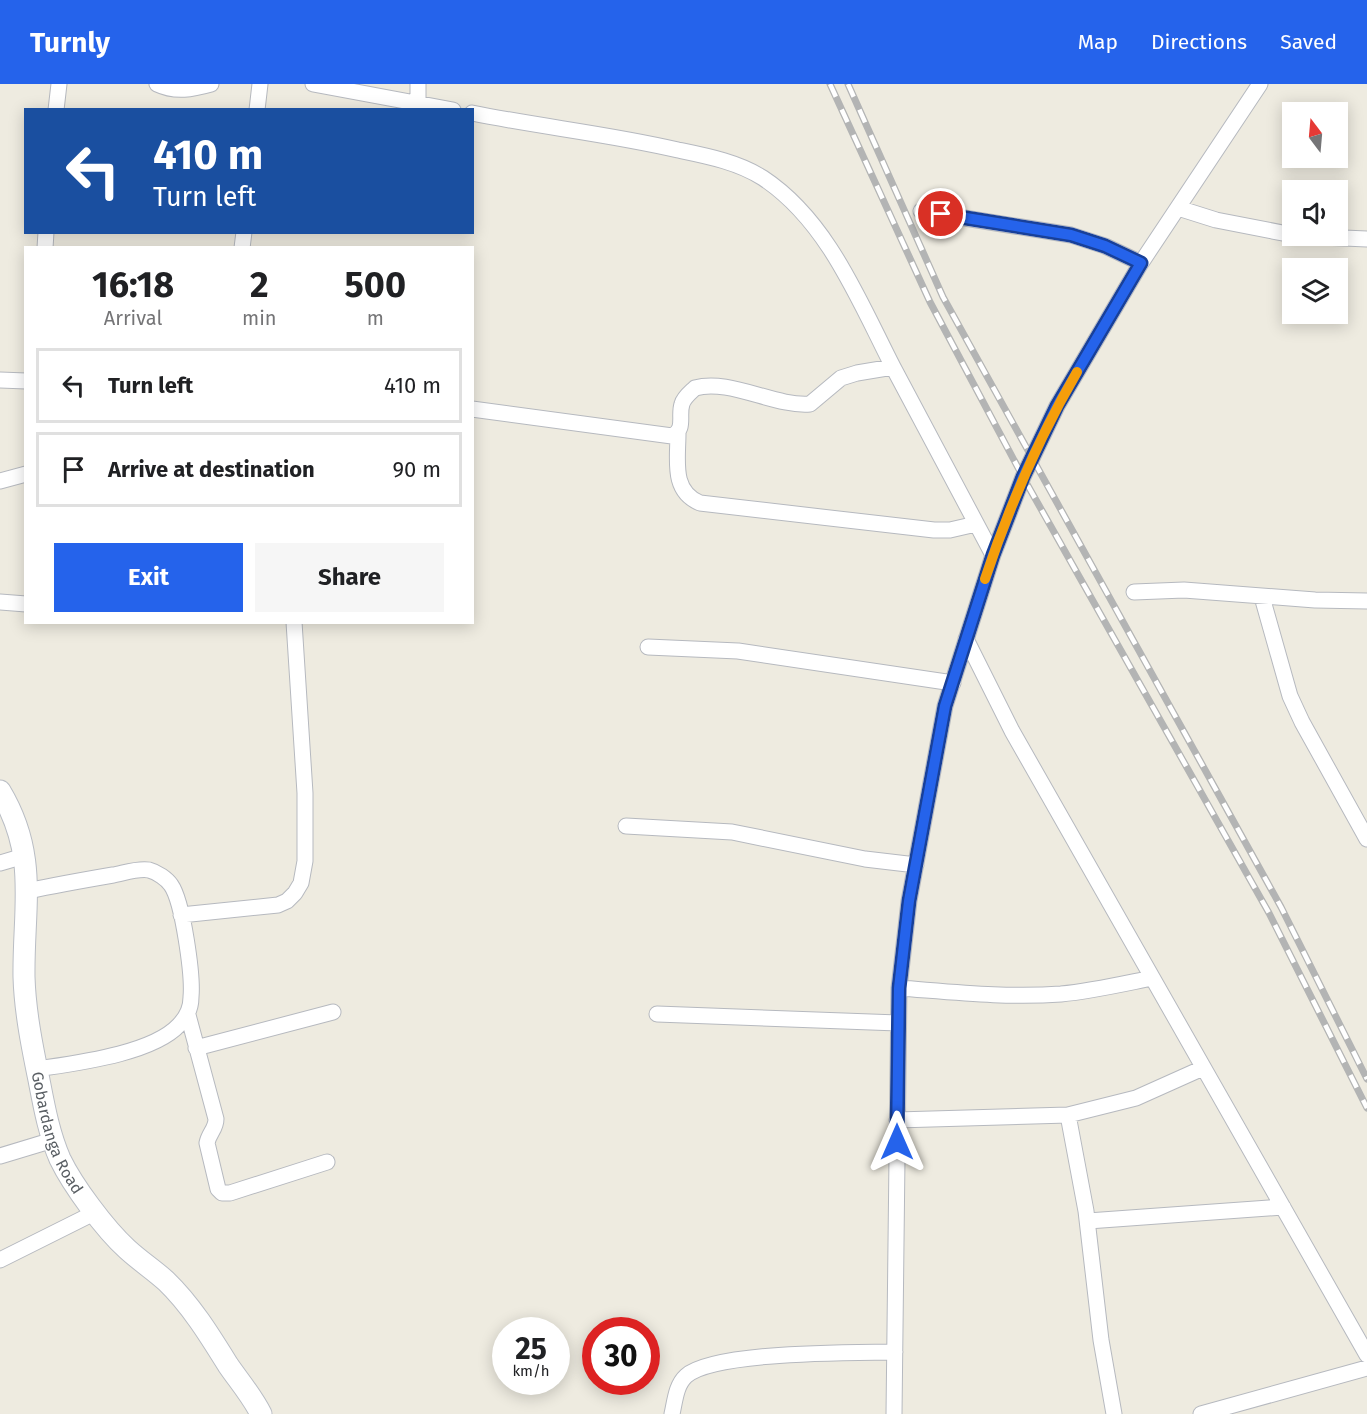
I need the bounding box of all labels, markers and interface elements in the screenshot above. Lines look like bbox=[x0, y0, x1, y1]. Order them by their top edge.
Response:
text: Turnly bbox=[30, 26, 110, 59]
text: Map bbox=[1078, 29, 1118, 55]
text: Directions bbox=[1151, 29, 1247, 55]
text: Saved bbox=[1280, 29, 1337, 55]
north arrow bbox=[1282, 102, 1348, 168]
map controls bbox=[1282, 102, 1348, 324]
text: 410 m bbox=[153, 130, 263, 180]
icon: left bbox=[54, 132, 132, 210]
button: sound bbox=[1282, 180, 1348, 246]
text: Turn left bbox=[153, 181, 256, 213]
pin bbox=[915, 188, 966, 239]
icon: arrive bbox=[924, 197, 957, 230]
button: layers bbox=[1282, 258, 1348, 324]
text: 16:18 bbox=[92, 263, 174, 307]
text: 2 bbox=[250, 263, 269, 307]
text: 500 bbox=[345, 263, 406, 307]
text: Arrival bbox=[104, 306, 162, 330]
text: min bbox=[242, 306, 277, 330]
text: m bbox=[367, 306, 384, 330]
icon: left bbox=[57, 369, 90, 402]
text: Turn left bbox=[108, 372, 193, 399]
text: 410 m bbox=[384, 372, 441, 399]
icon: arrive bbox=[57, 453, 90, 486]
text: Arrive at destination bbox=[108, 456, 315, 483]
text: 90 m bbox=[392, 456, 441, 483]
button: Exit bbox=[54, 543, 243, 612]
button: Share bbox=[255, 543, 444, 612]
street label: Gobardanga Road bbox=[28, 1070, 88, 1197]
position arrow bbox=[865, 1110, 929, 1174]
speed limit sign: 30 bbox=[582, 1317, 660, 1395]
text: 25 bbox=[515, 1331, 547, 1367]
text: km/h bbox=[512, 1362, 550, 1380]

